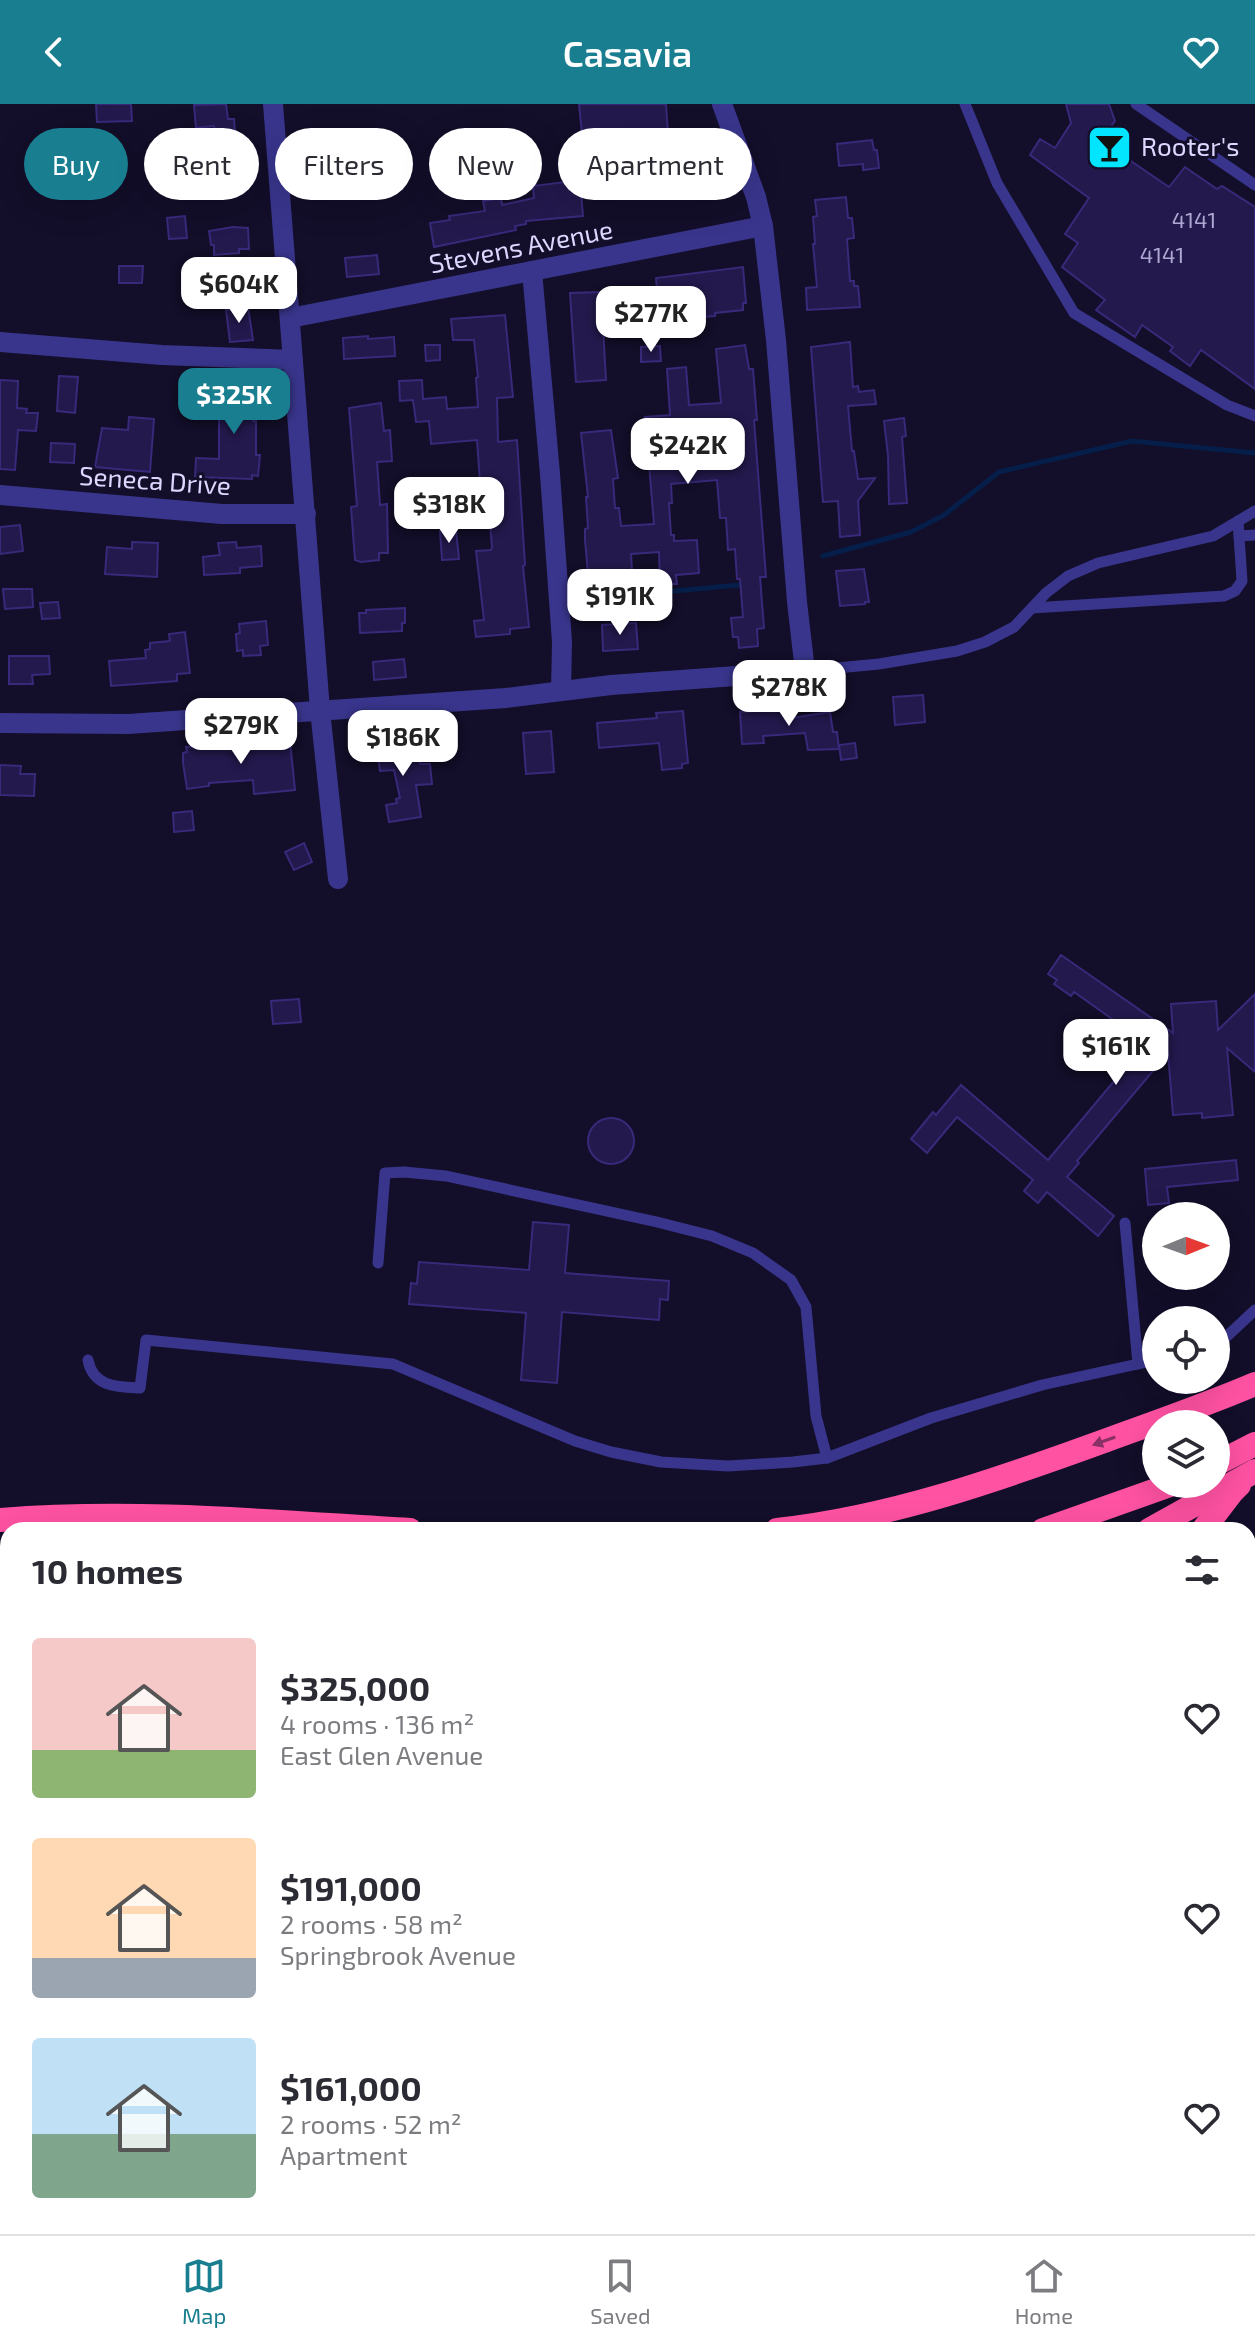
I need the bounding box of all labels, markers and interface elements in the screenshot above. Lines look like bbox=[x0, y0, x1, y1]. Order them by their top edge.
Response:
icon: back bbox=[32, 30, 76, 74]
icon: heart bbox=[1179, 30, 1223, 74]
text: Casavia bbox=[563, 31, 692, 74]
bar icon: Rooter's bbox=[1086, 123, 1134, 171]
chip: Buy bbox=[24, 128, 128, 200]
chip: Rent bbox=[144, 128, 259, 200]
chip: Filters bbox=[275, 128, 413, 200]
chip: New bbox=[429, 128, 542, 200]
chip: Apartment bbox=[558, 128, 752, 200]
place label: Rooter's bbox=[1141, 130, 1239, 161]
house number: 4141 bbox=[1172, 206, 1216, 232]
street label: Stevens Avenue bbox=[426, 213, 615, 279]
house number: 4141 bbox=[1140, 241, 1184, 267]
pin: $604K bbox=[183, 257, 295, 325]
text: $604K bbox=[199, 267, 279, 298]
pin: $277K bbox=[595, 286, 707, 354]
text: $277K bbox=[614, 296, 688, 327]
pin: $325K bbox=[178, 368, 290, 436]
text: $325K bbox=[196, 378, 272, 409]
pin: $242K bbox=[632, 418, 744, 486]
text: $242K bbox=[649, 428, 727, 459]
street label: Seneca Drive bbox=[78, 459, 232, 500]
pin: $318K bbox=[393, 477, 505, 545]
text: $318K bbox=[412, 487, 486, 518]
pin: $191K bbox=[564, 569, 676, 637]
text: $191K bbox=[585, 579, 655, 610]
pin: $278K bbox=[733, 660, 845, 728]
text: $278K bbox=[751, 670, 827, 701]
pin: $279K bbox=[185, 698, 297, 766]
text: $279K bbox=[203, 708, 279, 739]
pin: $186K bbox=[347, 710, 459, 778]
text: $186K bbox=[366, 720, 440, 751]
pin: $161K bbox=[1060, 1019, 1172, 1087]
text: $161K bbox=[1081, 1029, 1151, 1060]
north arrow bbox=[1142, 1202, 1230, 1290]
map controls bbox=[1142, 1202, 1230, 1498]
button: locate bbox=[1142, 1306, 1230, 1394]
button: layers bbox=[1142, 1410, 1230, 1498]
one-way arrow bbox=[1091, 1435, 1115, 1448]
icon: filters bbox=[1180, 1548, 1224, 1592]
text: 10 homes bbox=[32, 1550, 183, 1591]
text: $325,000 bbox=[280, 1667, 430, 1708]
icon: home bbox=[96, 1670, 192, 1766]
icon: heart bbox=[1180, 1696, 1224, 1740]
text: 4 rooms · 136 m² bbox=[280, 1708, 474, 1739]
text: East Glen Avenue bbox=[280, 1739, 483, 1770]
text: $191,000 bbox=[280, 1867, 422, 1908]
icon: home bbox=[96, 1870, 192, 1966]
icon: heart bbox=[1180, 1896, 1224, 1940]
text: 2 rooms · 58 m² bbox=[280, 1908, 463, 1939]
text: Springbrook Avenue bbox=[280, 1939, 516, 1970]
text: $161,000 bbox=[280, 2067, 422, 2108]
icon: home bbox=[96, 2070, 192, 2166]
icon: heart bbox=[1180, 2096, 1224, 2140]
text: 2 rooms · 52 m² bbox=[280, 2108, 462, 2139]
text: Apartment bbox=[280, 2139, 408, 2170]
tab: Map bbox=[182, 2254, 226, 2328]
tab: Saved bbox=[590, 2254, 651, 2328]
tab: Home bbox=[1015, 2254, 1073, 2328]

